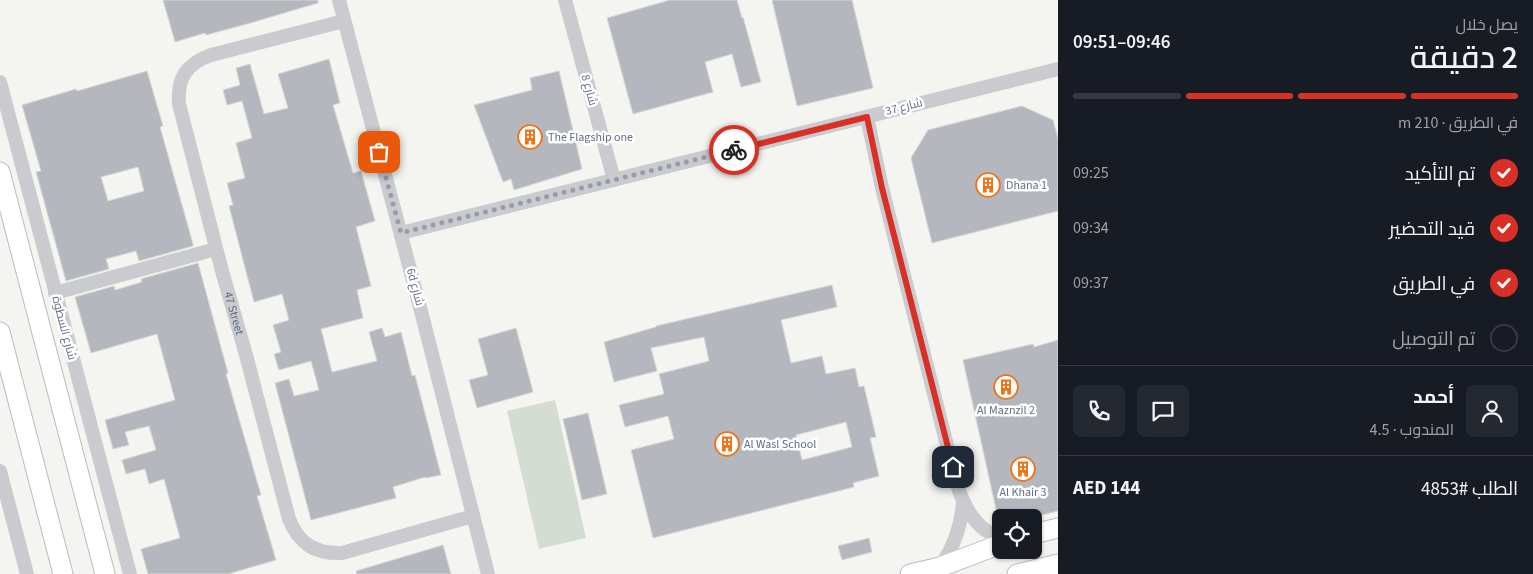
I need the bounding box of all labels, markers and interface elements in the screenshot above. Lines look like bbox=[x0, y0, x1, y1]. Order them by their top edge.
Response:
text: يصل خلال bbox=[1455, 14, 1518, 36]
text: 09:46–09:51 bbox=[1073, 29, 1171, 56]
text: 2 دقيقة bbox=[1410, 35, 1518, 81]
street label: 8 شارع bbox=[577, 73, 601, 108]
street label: شارع 37 bbox=[884, 94, 924, 120]
text: في الطريق · 210 m bbox=[1398, 112, 1518, 134]
building icon: The Flagship one bbox=[517, 124, 543, 150]
courier bbox=[709, 125, 759, 175]
place label: The Flagship one bbox=[548, 129, 633, 146]
pin bbox=[358, 131, 400, 173]
icon: bike bbox=[720, 136, 748, 164]
icon: bag bbox=[365, 138, 393, 166]
icon: check bbox=[1490, 159, 1518, 187]
text: تم التأكيد bbox=[1404, 161, 1475, 188]
text: 09:25 bbox=[1073, 162, 1109, 184]
building icon: Dhana 1 bbox=[975, 172, 1001, 198]
place label: Dhana 1 bbox=[1006, 177, 1047, 194]
icon: check bbox=[1490, 214, 1518, 242]
text: قيد التحضير bbox=[1389, 216, 1475, 243]
text: 09:34 bbox=[1073, 217, 1109, 239]
street label: 6d شارع bbox=[402, 266, 428, 308]
icon: check bbox=[1490, 269, 1518, 297]
text: في الطريق bbox=[1393, 271, 1475, 298]
text: 09:37 bbox=[1073, 272, 1109, 294]
street label: 47 Street bbox=[220, 290, 248, 337]
street label: شارع السطوة bbox=[47, 294, 81, 362]
text: تم التوصيل bbox=[1392, 326, 1475, 353]
building icon: Al Maznzil 2 bbox=[993, 374, 1019, 400]
text: أحمد bbox=[1413, 384, 1454, 411]
button: phone bbox=[1073, 385, 1125, 437]
button: chat bbox=[1137, 385, 1189, 437]
button: person bbox=[1466, 385, 1518, 437]
place label: Al Maznzil 2 bbox=[977, 402, 1035, 419]
text: المندوب · 4.5 bbox=[1370, 419, 1454, 441]
building icon: Al Wasl School bbox=[714, 431, 740, 457]
place label: Al Wasl School bbox=[744, 436, 816, 453]
pin bbox=[932, 446, 974, 488]
icon: home bbox=[939, 453, 967, 481]
building icon: Al Khair 3 bbox=[1010, 456, 1036, 482]
text: AED 144 bbox=[1073, 475, 1140, 502]
text: الطلب #4853 bbox=[1421, 476, 1518, 503]
place label: Al Khair 3 bbox=[1000, 484, 1047, 501]
map controls bbox=[992, 509, 1042, 559]
button: locate bbox=[992, 509, 1042, 559]

